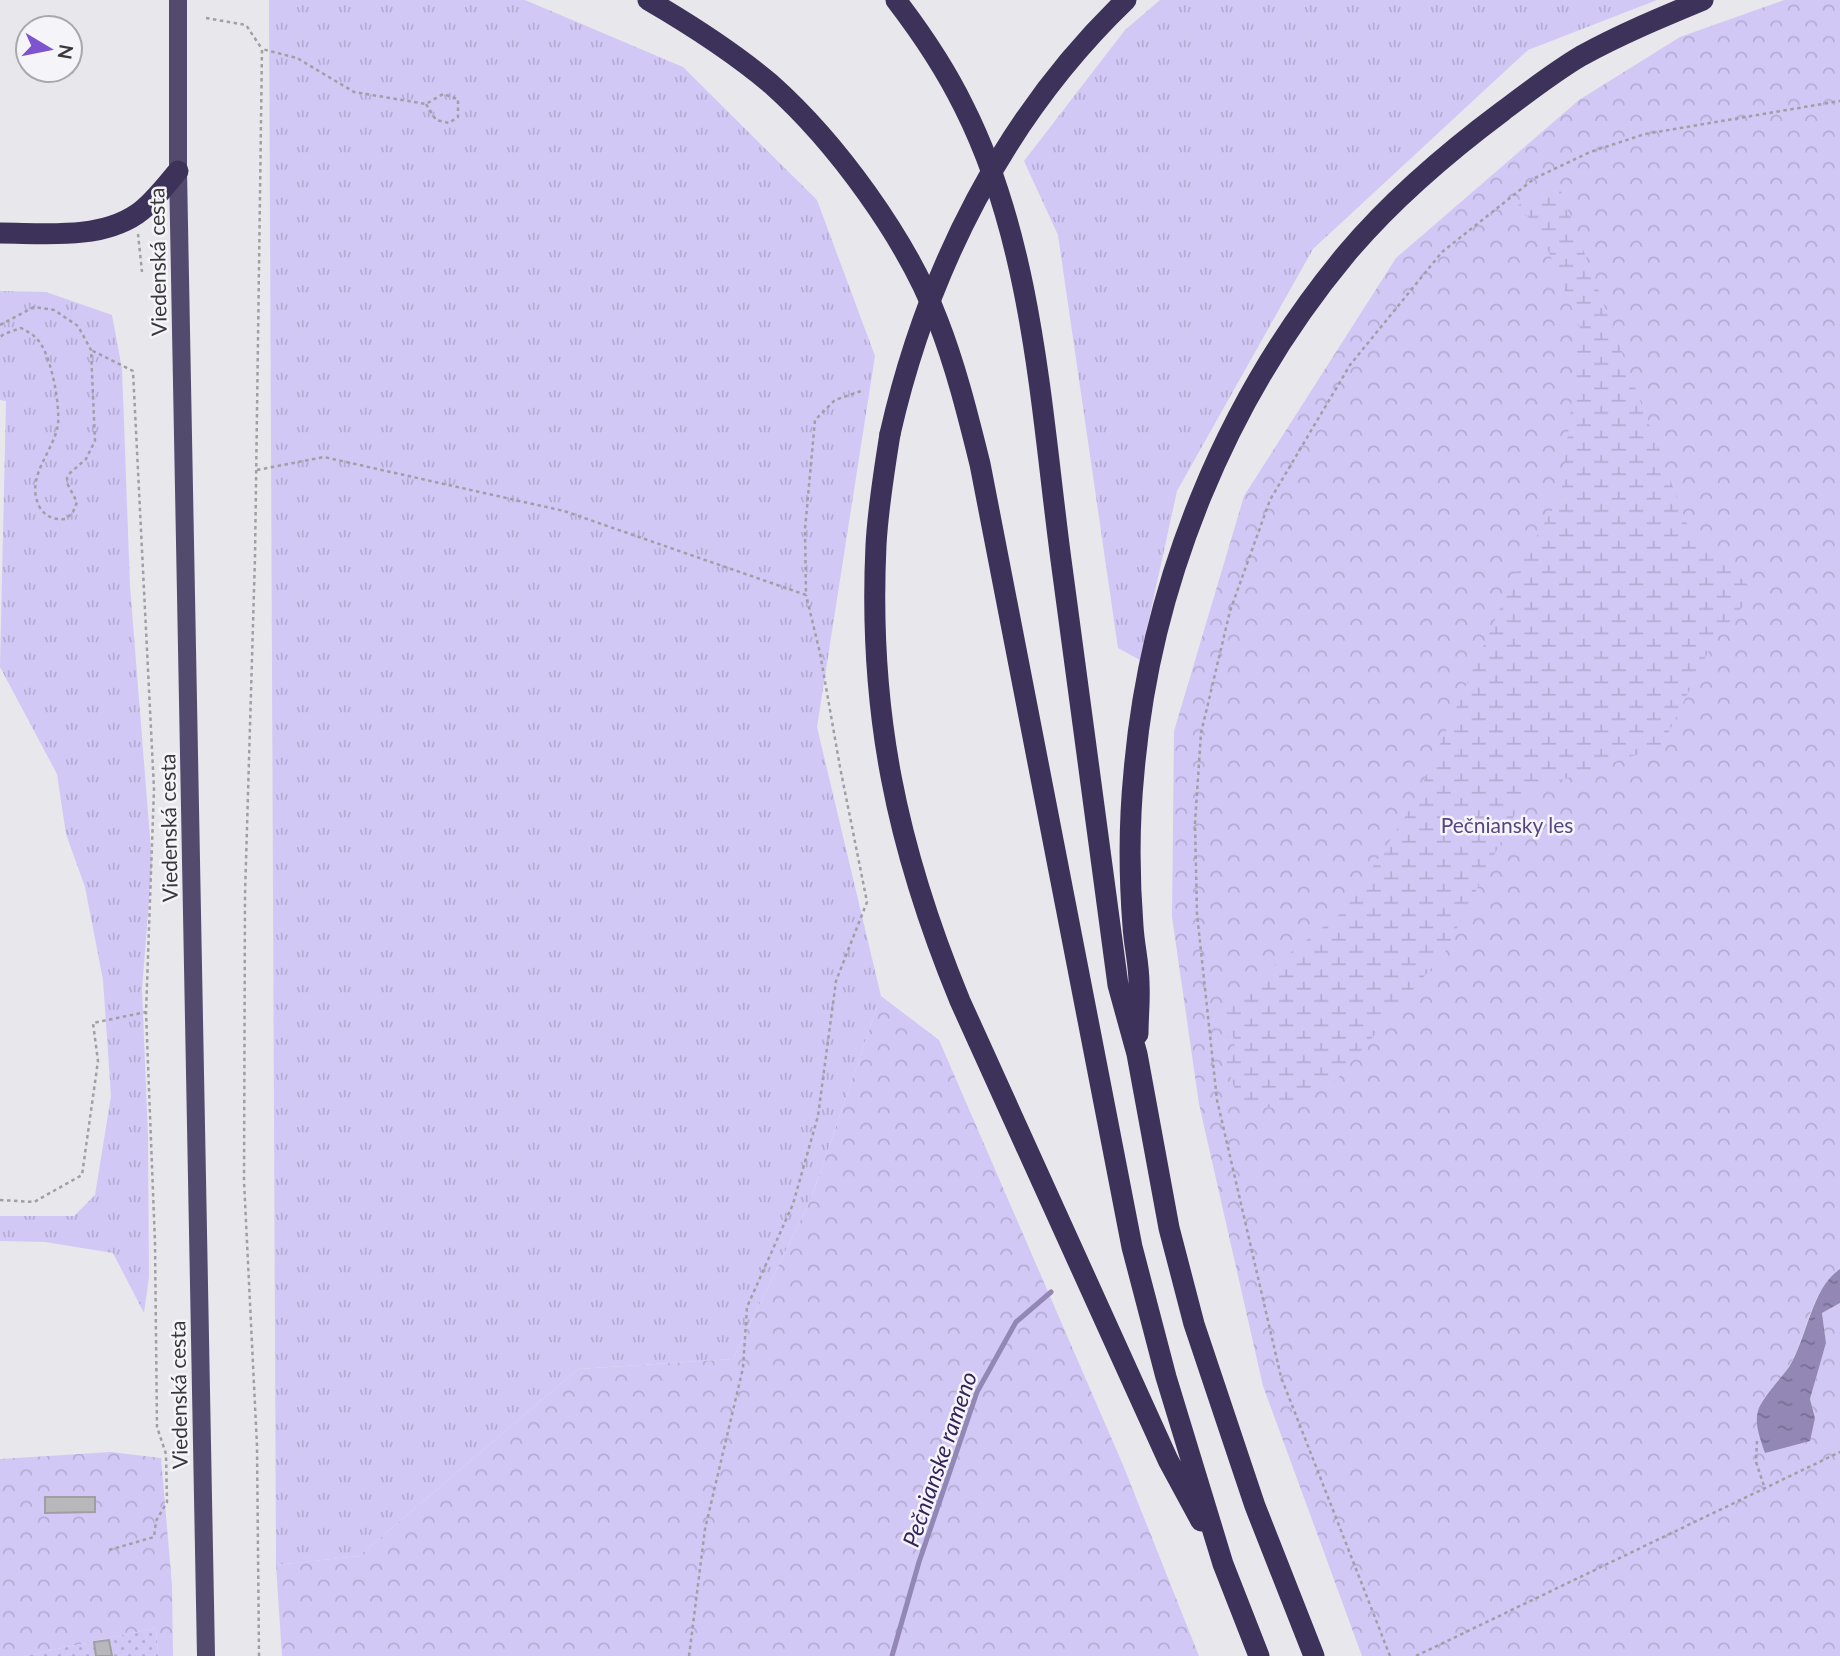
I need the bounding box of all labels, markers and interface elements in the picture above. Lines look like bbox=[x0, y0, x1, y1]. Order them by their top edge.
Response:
north arrow bbox=[14, 14, 84, 84]
text: N bbox=[54, 43, 79, 61]
street label: Viedenská cesta bbox=[143, 188, 171, 336]
street label: Viedenská cesta bbox=[154, 754, 182, 902]
park label: Pečniansky les bbox=[1441, 812, 1573, 837]
street label: Viedenská cesta bbox=[164, 1321, 192, 1469]
water label: Pečnianske rameno bbox=[896, 1368, 982, 1550]

